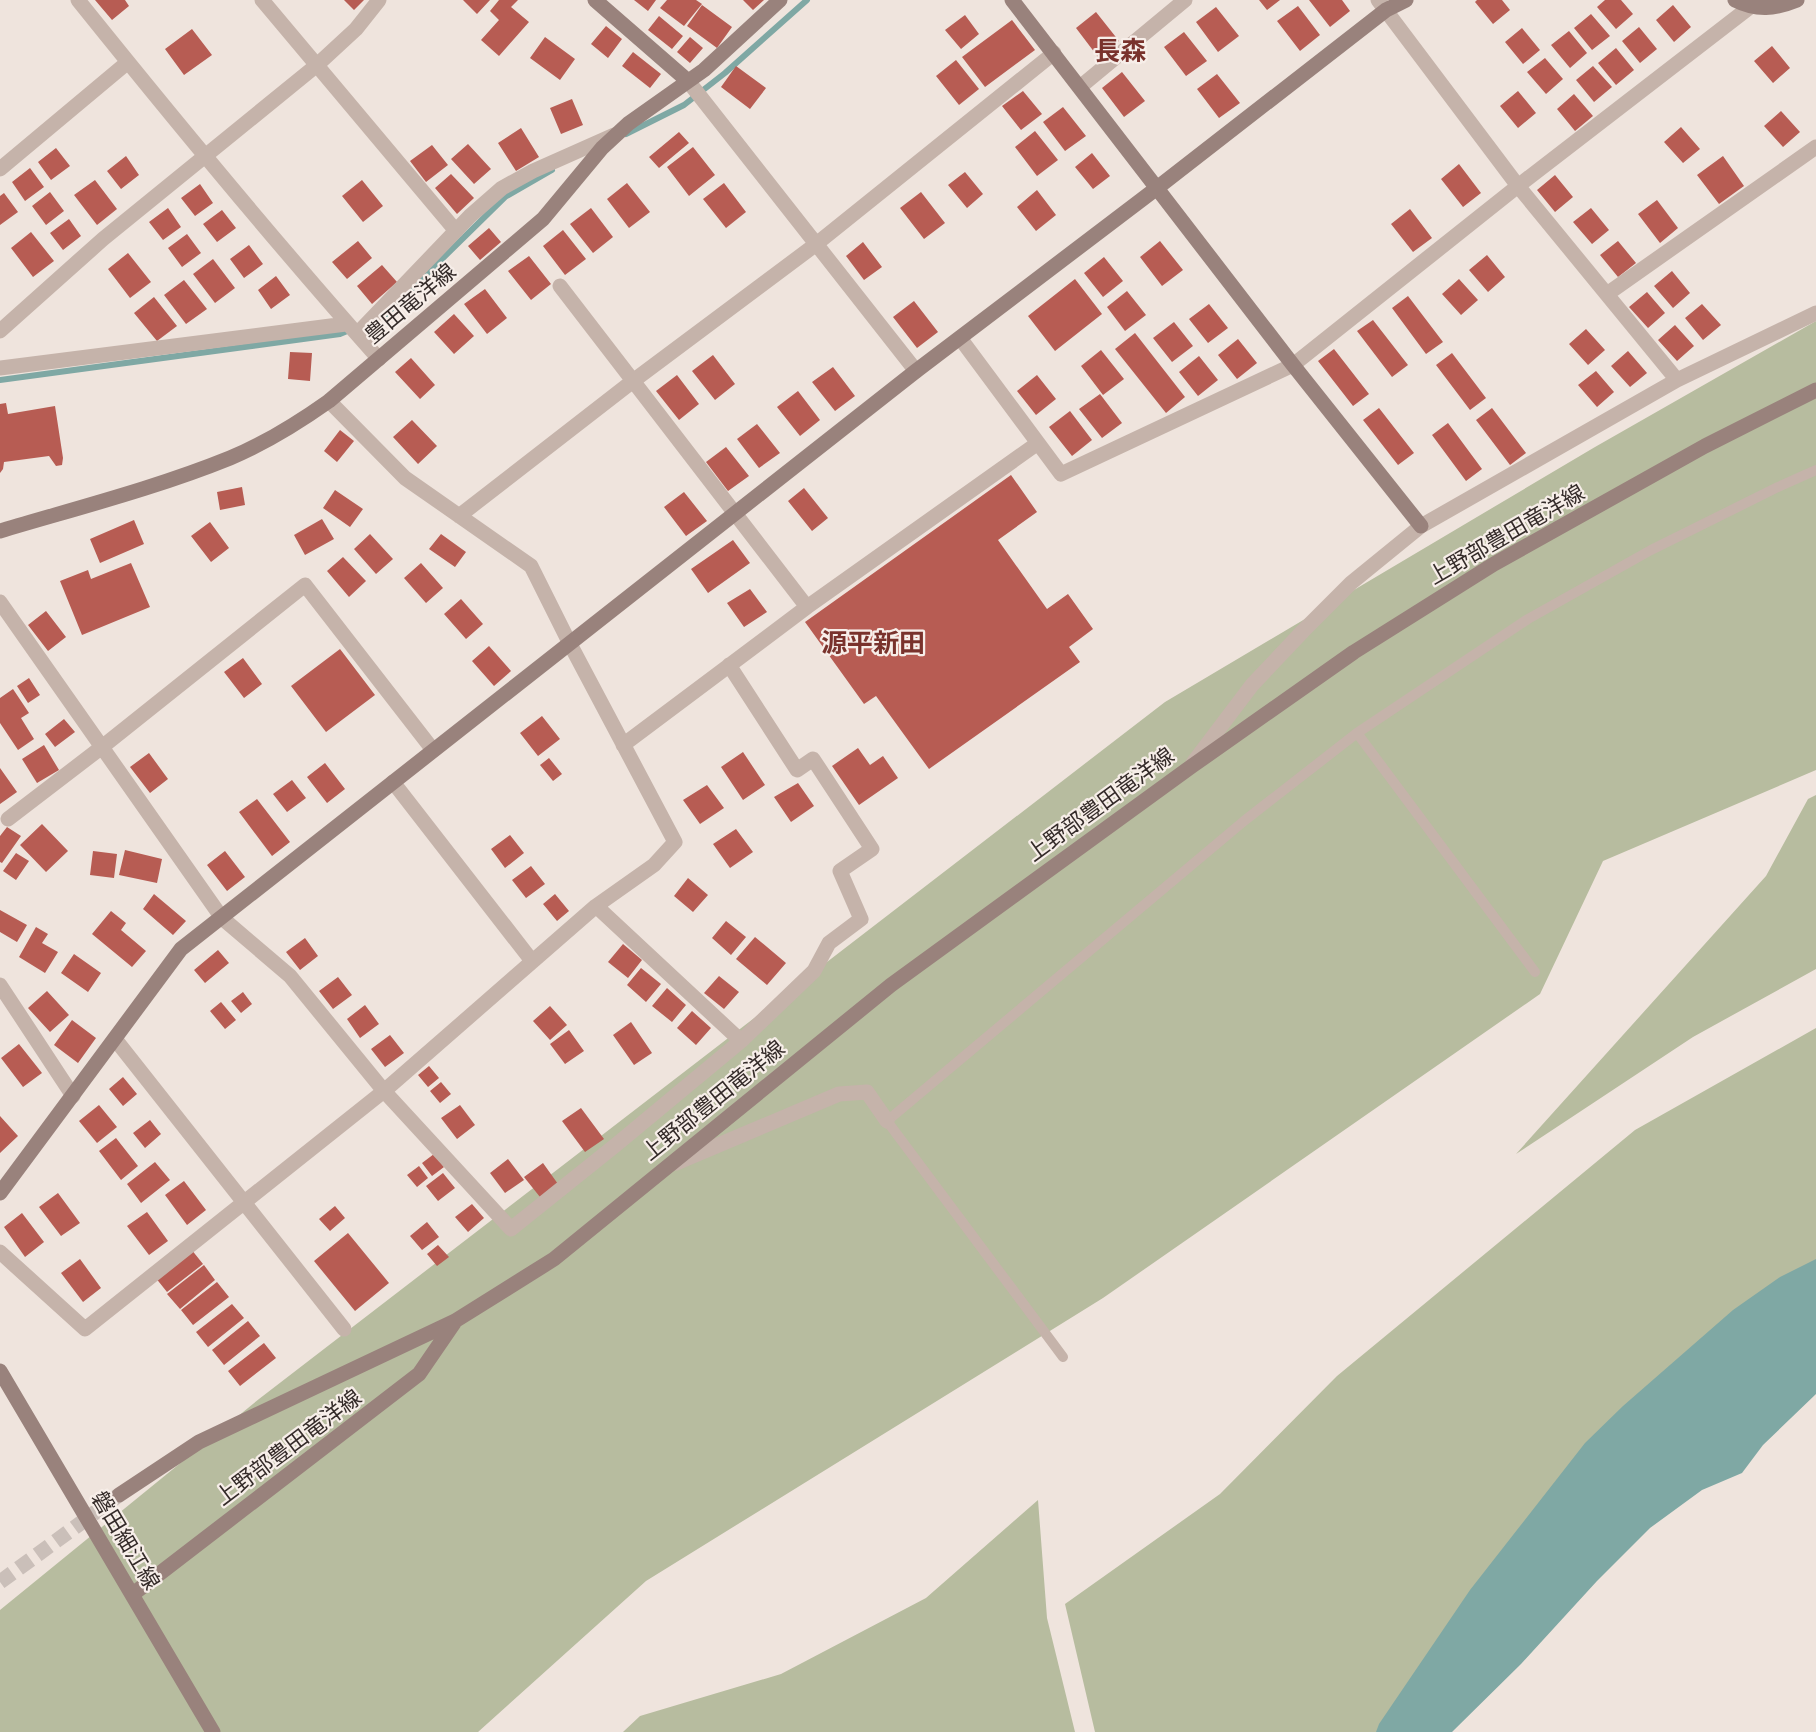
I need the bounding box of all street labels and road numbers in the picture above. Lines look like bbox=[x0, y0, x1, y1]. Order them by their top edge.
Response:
street label: 豊田竜洋線 bbox=[359, 257, 461, 349]
street label: 上野部豊田竜洋線 bbox=[1423, 478, 1589, 590]
street label: 上野部豊田竜洋線 bbox=[1021, 741, 1179, 867]
street label: 上野部豊田竜洋線 bbox=[636, 1034, 790, 1166]
street label: 上野部豊田竜洋線 bbox=[209, 1383, 367, 1511]
street label: 磐田細江線 bbox=[86, 1486, 166, 1594]

